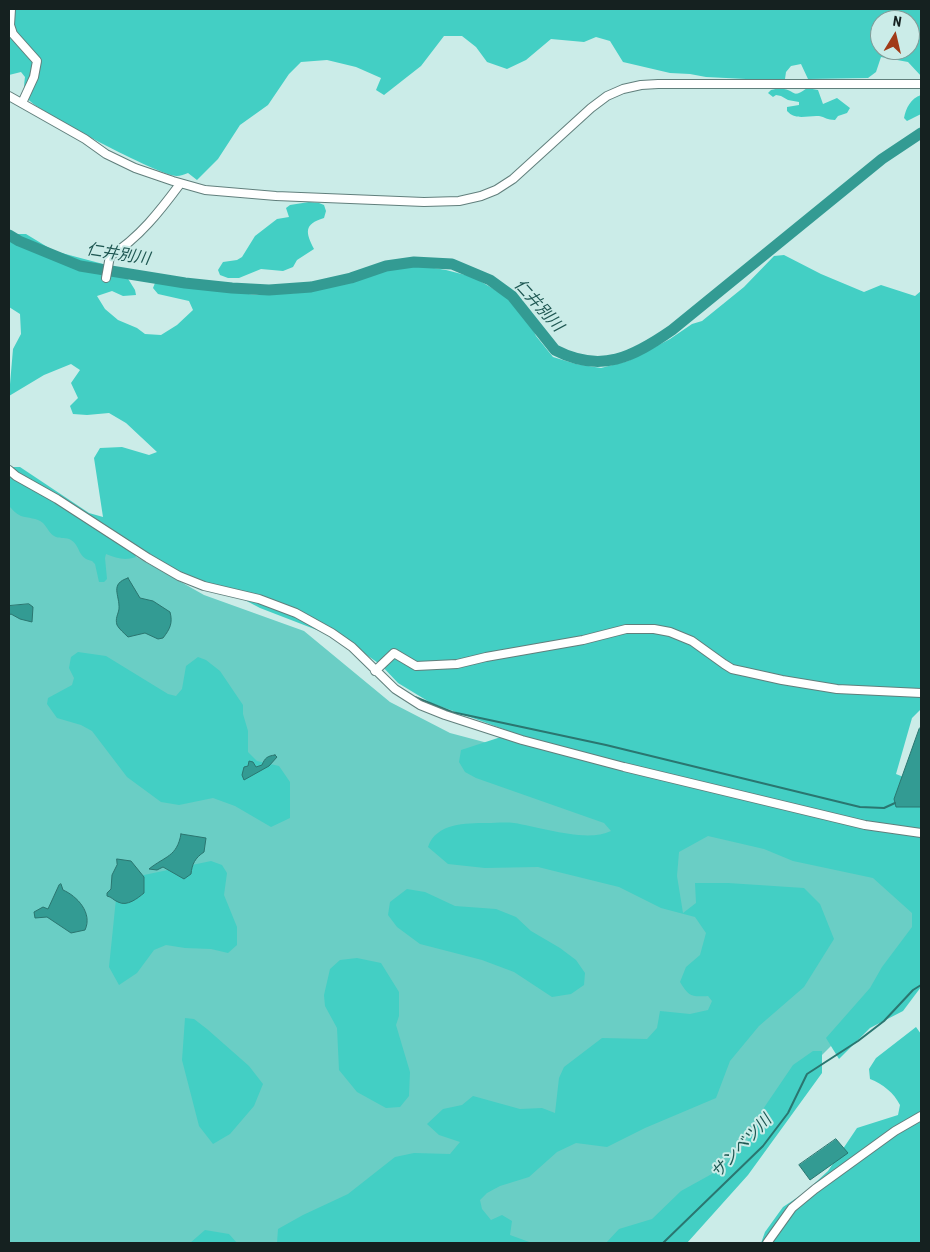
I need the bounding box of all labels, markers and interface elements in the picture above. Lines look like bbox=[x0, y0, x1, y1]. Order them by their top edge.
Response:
north arrow bbox=[870, 10, 920, 60]
text: N bbox=[892, 13, 903, 30]
water label: 仁井別川 bbox=[85, 241, 151, 269]
water label: 仁井別川 bbox=[509, 276, 567, 336]
water label: サンベツ川 bbox=[708, 1111, 776, 1183]

